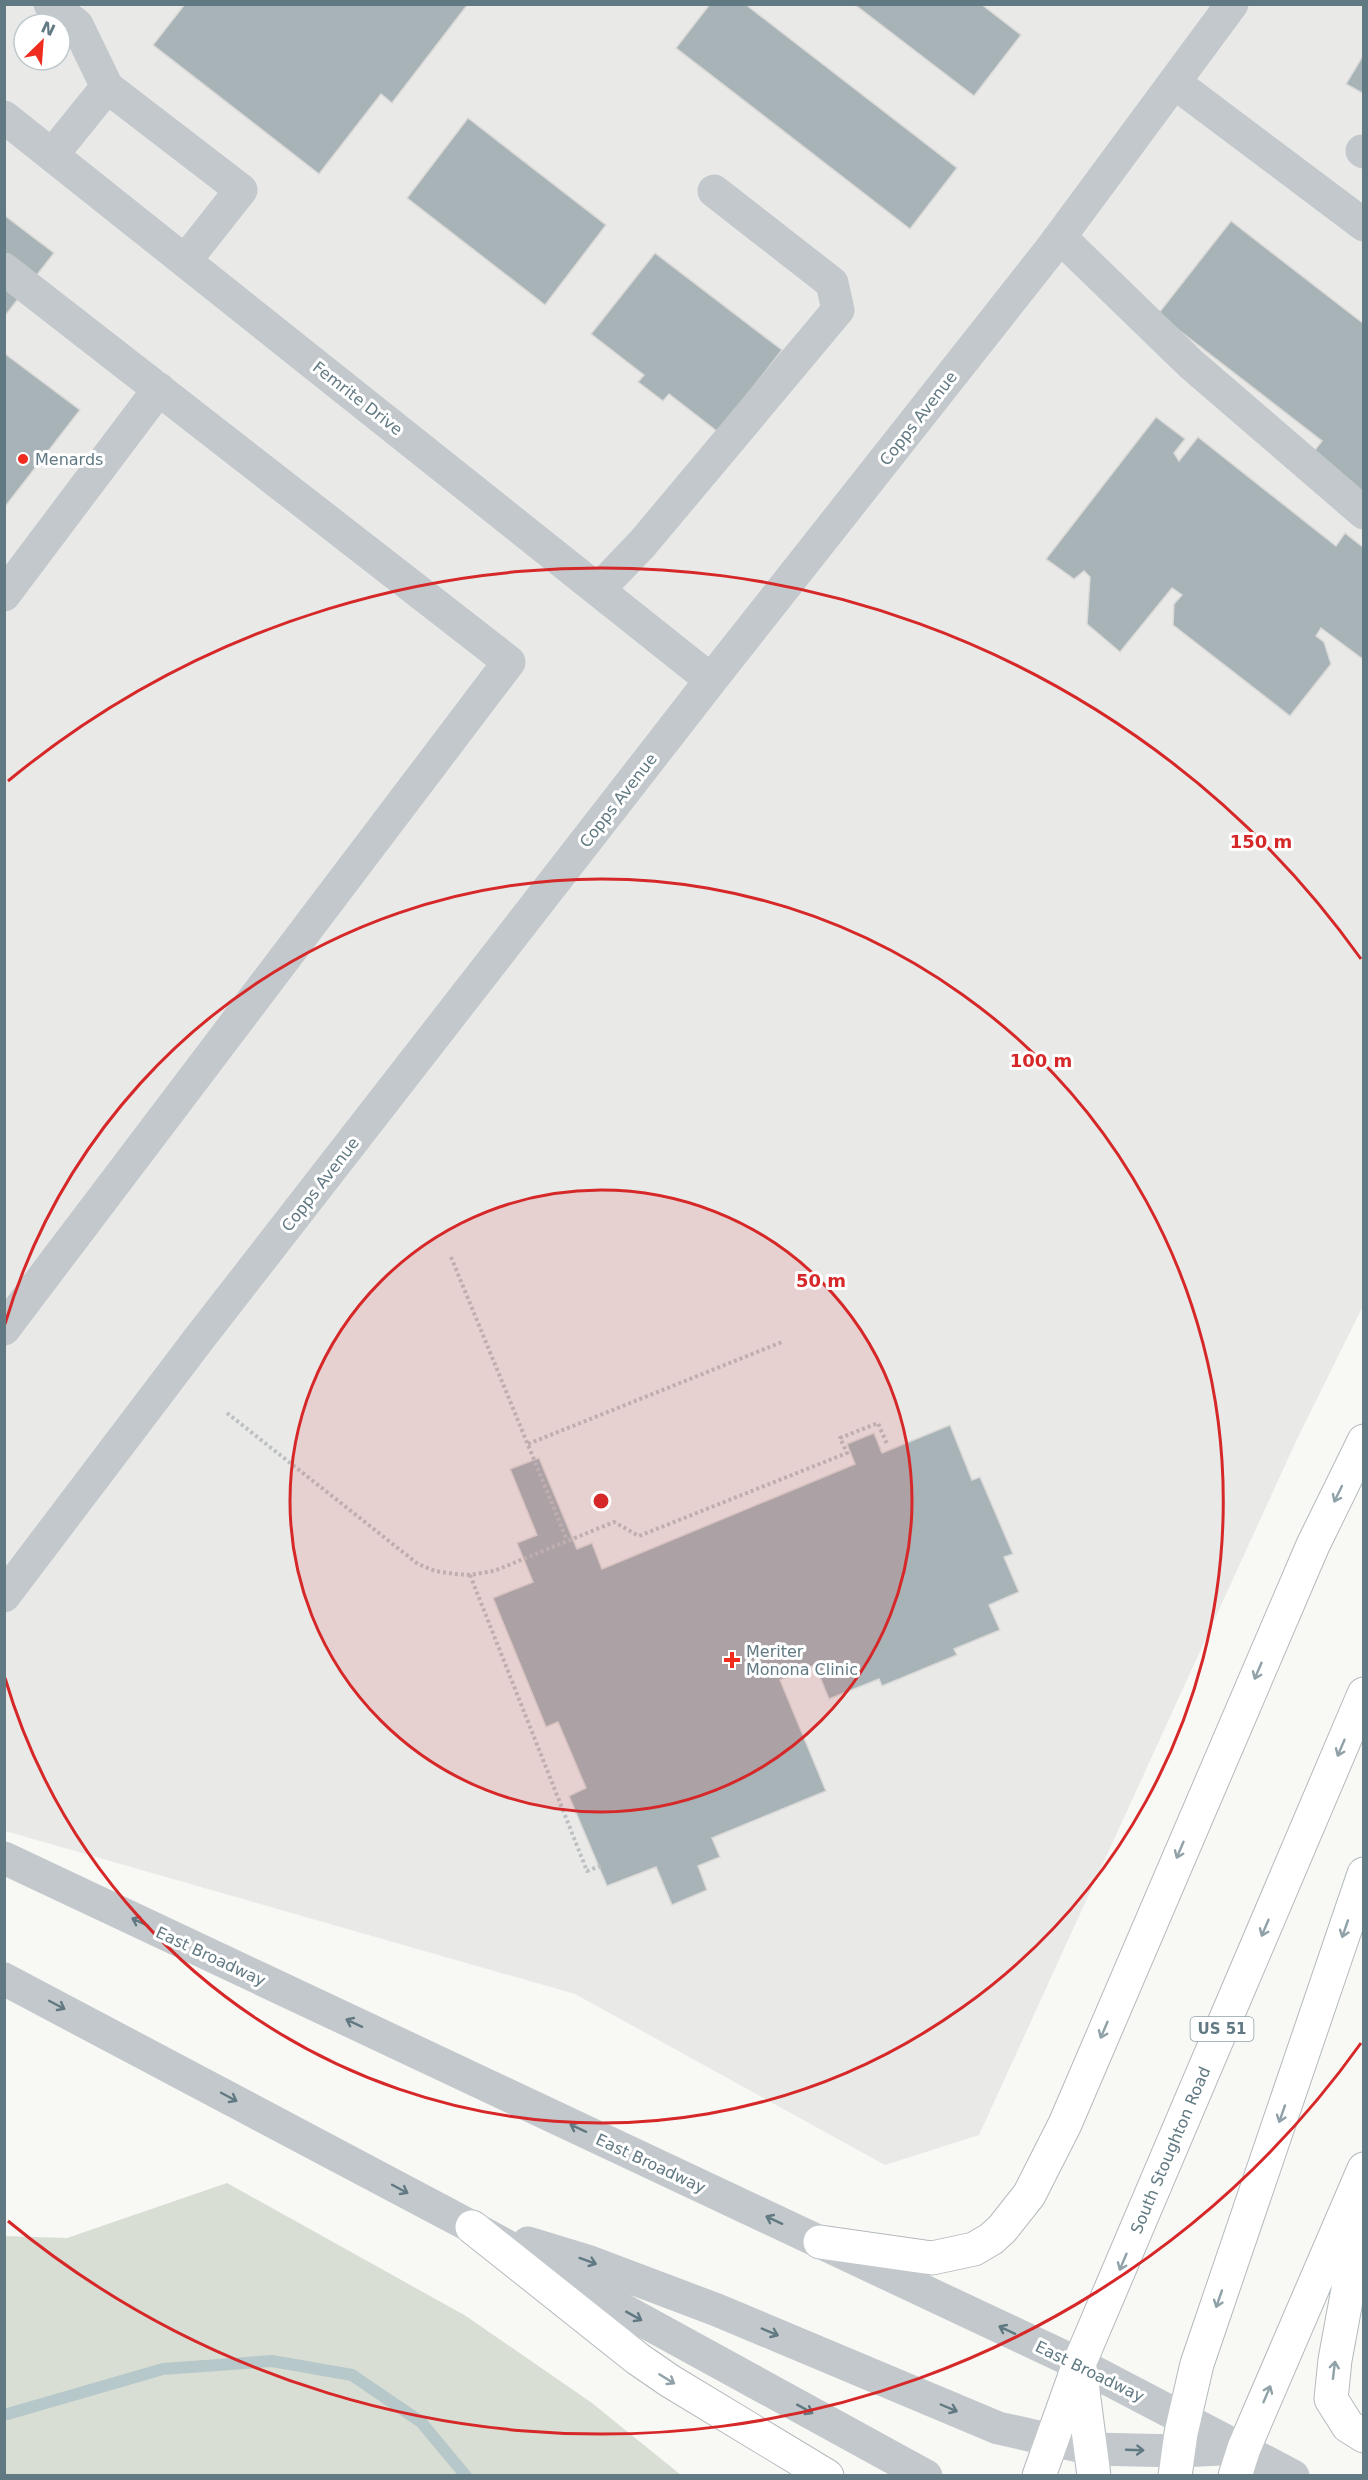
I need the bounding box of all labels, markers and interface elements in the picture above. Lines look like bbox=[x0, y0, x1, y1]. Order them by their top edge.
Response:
north arrow bbox=[12, 12, 72, 72]
text: N bbox=[38, 17, 58, 40]
street label: Femrite Drive bbox=[309, 357, 406, 439]
street label: Copps Avenue bbox=[876, 367, 961, 469]
place label: Menards bbox=[35, 450, 103, 469]
marker: Menards bbox=[16, 452, 30, 466]
street label: Copps Avenue bbox=[576, 749, 661, 851]
text: 150 m bbox=[1230, 831, 1292, 852]
text: 100 m bbox=[1010, 1050, 1072, 1071]
street label: Copps Avenue bbox=[278, 1133, 363, 1235]
text: 50 m bbox=[796, 1270, 846, 1291]
one-way arrow bbox=[1331, 1484, 1343, 1502]
centre of rings bbox=[591, 1491, 611, 1511]
place label: Meriter Monona Clinic bbox=[746, 1642, 858, 1679]
marker: Meriter Monona Clinic bbox=[723, 1651, 741, 1669]
one-way arrow bbox=[1252, 1662, 1263, 1680]
one-way arrow bbox=[1335, 1738, 1346, 1757]
one-way arrow bbox=[1174, 1841, 1185, 1859]
one-way arrow bbox=[131, 1916, 149, 1928]
one-way arrow bbox=[1258, 1918, 1270, 1936]
one-way arrow bbox=[1338, 1919, 1349, 1938]
street label: East Broadway bbox=[153, 1923, 269, 1990]
one-way arrow bbox=[47, 2000, 65, 2011]
one-way arrow bbox=[346, 2016, 364, 2028]
road number: US 51 bbox=[1190, 2017, 1254, 2041]
one-way arrow bbox=[1098, 2021, 1109, 2039]
street label: South Stoughton Road bbox=[1127, 2064, 1214, 2237]
one-way arrow bbox=[219, 2092, 237, 2103]
one-way arrow bbox=[1276, 2104, 1287, 2123]
one-way arrow bbox=[570, 2122, 588, 2134]
street label: East Broadway bbox=[593, 2130, 709, 2197]
one-way arrow bbox=[391, 2184, 409, 2195]
one-way arrow bbox=[765, 2214, 783, 2226]
one-way arrow bbox=[1117, 2252, 1128, 2270]
one-way arrow bbox=[578, 2257, 597, 2268]
one-way arrow bbox=[1213, 2289, 1224, 2307]
one-way arrow bbox=[624, 2311, 642, 2322]
one-way arrow bbox=[999, 2323, 1017, 2335]
one-way arrow bbox=[760, 2327, 778, 2339]
street label: East Broadway bbox=[1032, 2337, 1147, 2406]
one-way arrow bbox=[1329, 2360, 1340, 2380]
one-way arrow bbox=[658, 2373, 675, 2385]
one-way arrow bbox=[1262, 2385, 1273, 2404]
one-way arrow bbox=[940, 2403, 958, 2414]
one-way arrow bbox=[795, 2404, 813, 2415]
one-way arrow bbox=[1125, 2444, 1145, 2456]

